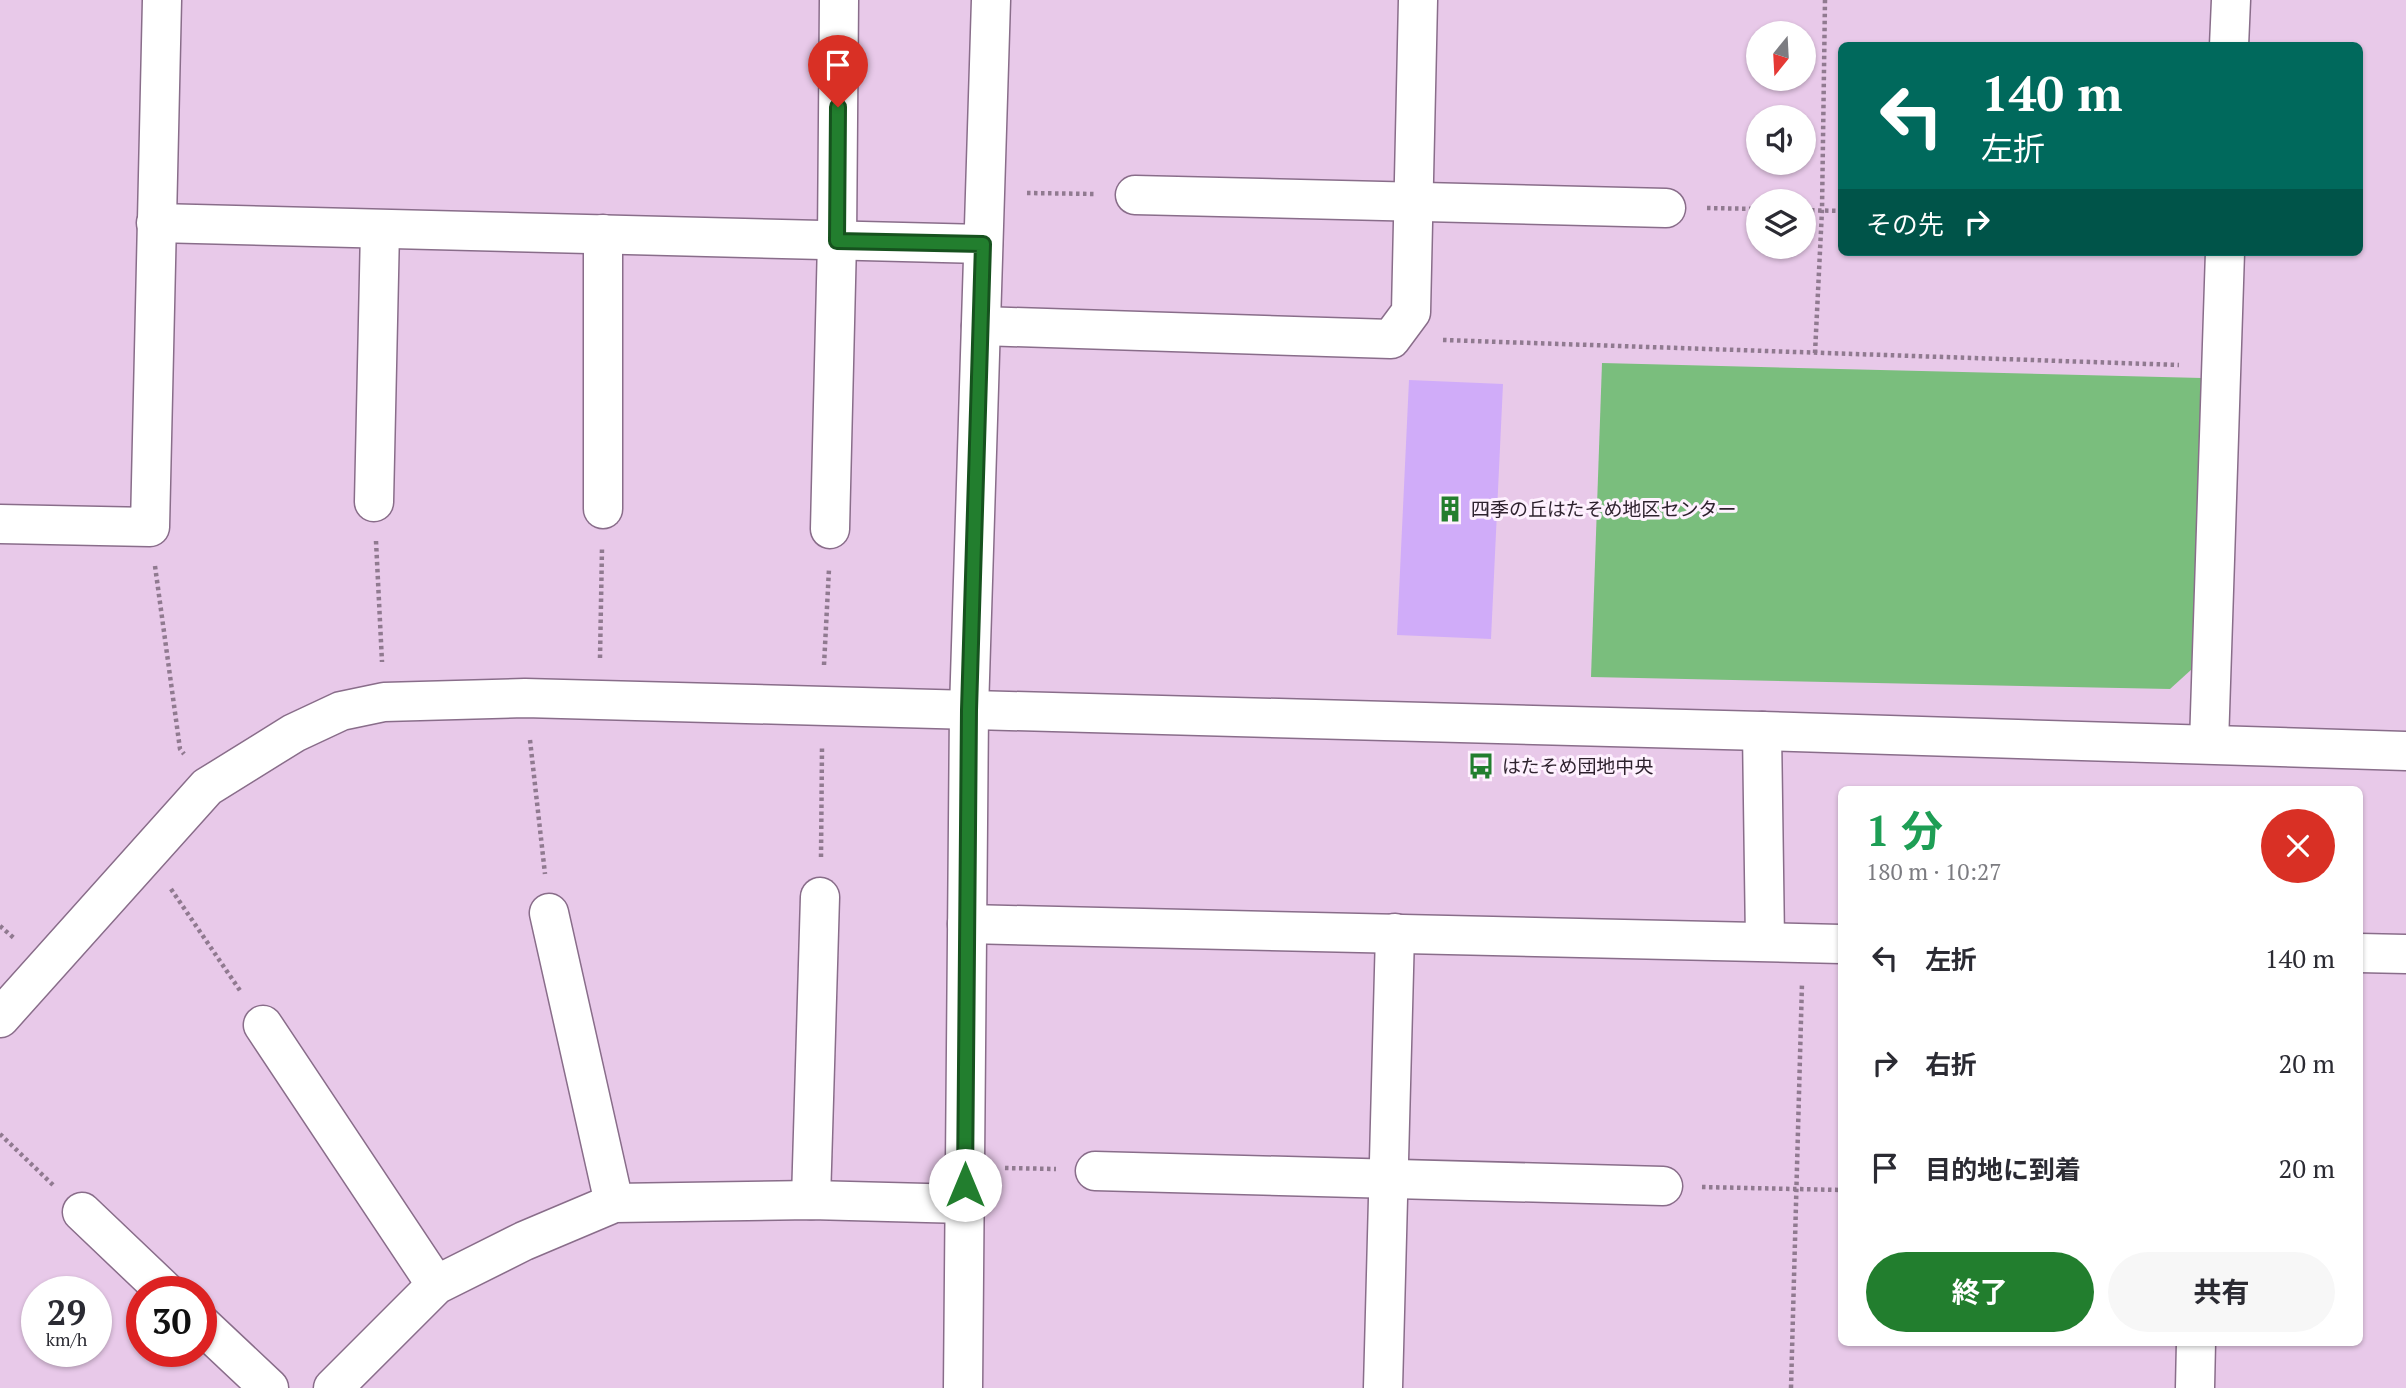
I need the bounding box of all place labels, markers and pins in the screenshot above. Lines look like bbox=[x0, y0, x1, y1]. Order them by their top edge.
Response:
pin bbox=[808, 35, 868, 107]
building icon: 四季の丘はたそめ地区センター bbox=[1435, 494, 1465, 524]
place label: 四季の丘はたそめ地区センター bbox=[1471, 496, 1737, 521]
bus stop icon: はたそめ団地中央 bbox=[1466, 751, 1496, 781]
place label: はたそめ団地中央 bbox=[1502, 753, 1654, 778]

